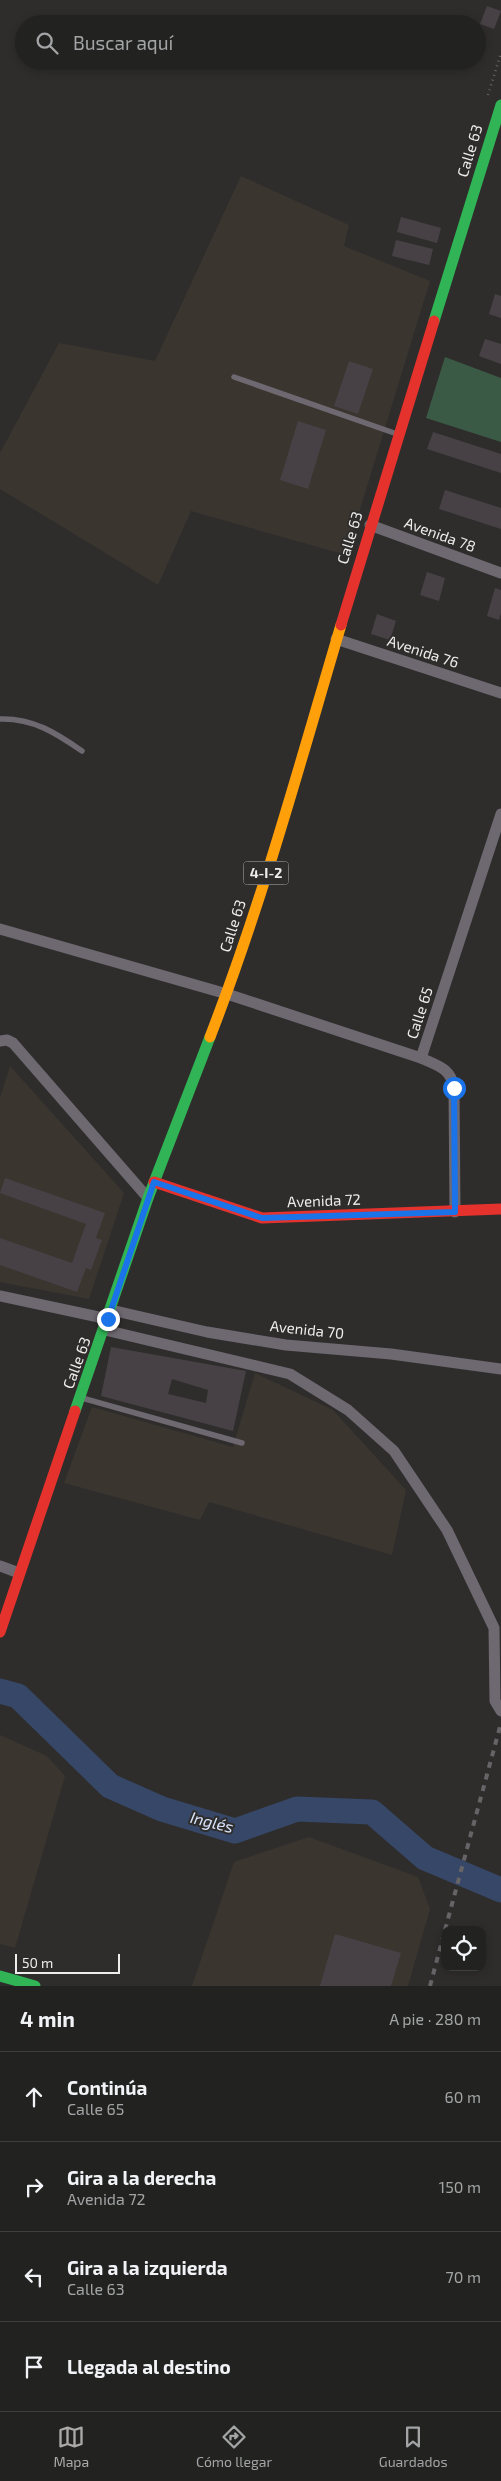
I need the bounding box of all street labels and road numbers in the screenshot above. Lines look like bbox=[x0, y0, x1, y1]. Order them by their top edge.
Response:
street label: Calle 63 bbox=[453, 122, 486, 179]
street label: Calle 63 bbox=[333, 509, 366, 566]
street label: Avenida 78 bbox=[402, 513, 478, 555]
street label: Avenida 76 bbox=[385, 631, 461, 671]
road number: 4-I-2 bbox=[244, 861, 288, 884]
street label: Calle 63 bbox=[215, 897, 249, 954]
street label: Calle 65 bbox=[402, 984, 436, 1041]
street label: Avenida 72 bbox=[287, 1190, 361, 1210]
street label: Avenida 70 bbox=[269, 1316, 345, 1342]
street label: Calle 63 bbox=[58, 1334, 94, 1391]

